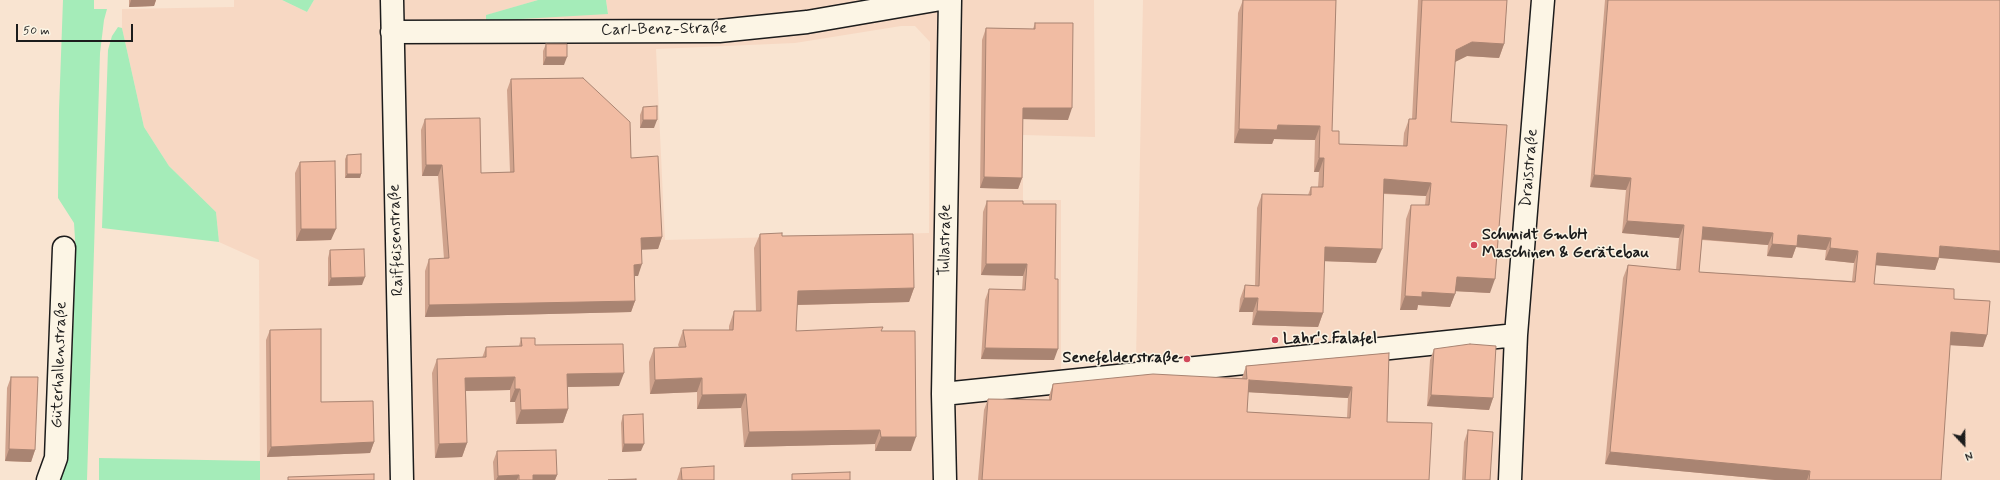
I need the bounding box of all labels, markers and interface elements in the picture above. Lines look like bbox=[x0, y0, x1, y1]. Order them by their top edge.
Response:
scale bar bbox=[18, 16, 135, 42]
street label: Carl-Benz-Straße bbox=[601, 19, 727, 41]
text: 50 m bbox=[23, 23, 50, 39]
street label: Draisstraße bbox=[1517, 128, 1543, 208]
street label: Raiffeisenstraße bbox=[385, 184, 409, 296]
street label: Tullastraße bbox=[936, 204, 956, 276]
place label: Schmidt GmbH Maschinen & Gerätebau bbox=[1482, 226, 1649, 264]
marker: Schmidt GmbH Maschinen & Gerätebau bbox=[1469, 240, 1479, 250]
street label: Güterhallenstraße bbox=[48, 301, 72, 429]
place label: Lahr's Falafel bbox=[1283, 330, 1377, 350]
marker: Lahr's Falafel bbox=[1270, 335, 1280, 345]
place label: Senefelderstraße bbox=[1063, 349, 1179, 369]
marker: Senefelderstraße bbox=[1182, 354, 1192, 364]
north arrow bbox=[1944, 424, 1984, 464]
text: N bbox=[1962, 447, 1975, 463]

